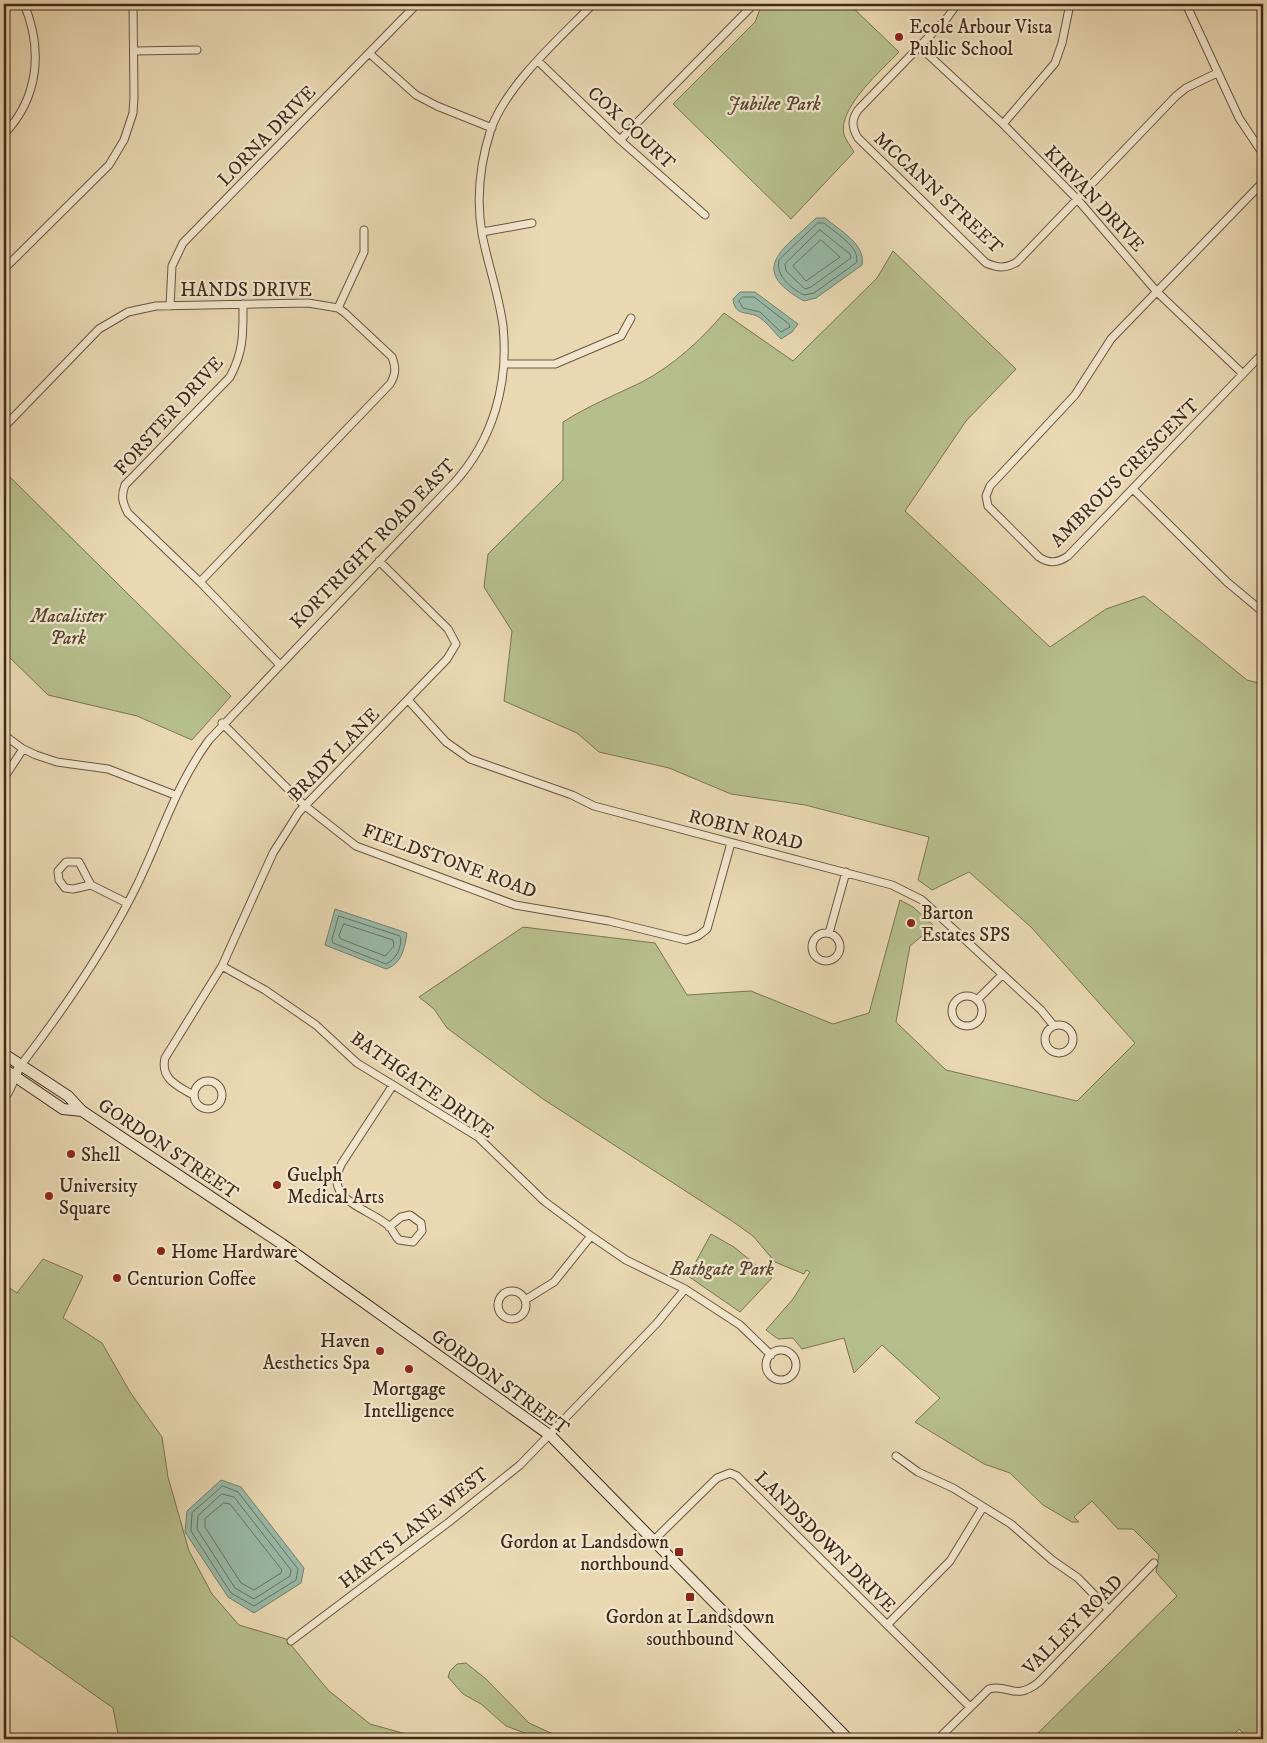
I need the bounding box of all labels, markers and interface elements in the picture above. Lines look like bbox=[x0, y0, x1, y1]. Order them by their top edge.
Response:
place label: Ecole Arbour Vista Public School bbox=[909, 16, 1052, 61]
marker: Ecole Arbour Vista Public School bbox=[893, 31, 905, 43]
street label: LORNA DRIVE bbox=[213, 81, 321, 191]
street label: COX COURT bbox=[582, 82, 680, 175]
park label: Jubilee Park bbox=[727, 93, 821, 116]
street label: MCCANN STREET bbox=[869, 127, 1008, 259]
street label: KIRVAN DRIVE bbox=[1039, 141, 1149, 257]
street label: HANDS DRIVE bbox=[180, 279, 312, 302]
street label: FORSTER DRIVE bbox=[110, 352, 229, 480]
street label: AMBROUS CRESCENT bbox=[1046, 394, 1205, 552]
street label: KORTRIGHT ROAD EAST bbox=[286, 454, 461, 634]
park label: Macalister Park bbox=[29, 605, 108, 650]
street label: BRADY LANE bbox=[284, 703, 385, 807]
street label: ROBIN ROAD bbox=[686, 805, 805, 856]
street label: FIELDSTONE ROAD bbox=[359, 819, 540, 904]
place label: Barton Estates SPS bbox=[921, 902, 1010, 947]
marker: Barton Estates SPS bbox=[905, 917, 917, 929]
street label: BATHGATE DRIVE bbox=[346, 1027, 499, 1144]
street label: GORDON STREET bbox=[94, 1094, 243, 1205]
place label: Shell bbox=[81, 1144, 120, 1167]
marker: Shell bbox=[65, 1148, 77, 1160]
place label: Guelph Medical Arts bbox=[287, 1164, 384, 1209]
place label: University Square bbox=[59, 1175, 139, 1221]
marker: Guelph Medical Arts bbox=[271, 1179, 283, 1191]
marker: University Square bbox=[43, 1190, 55, 1202]
place label: Home Hardware bbox=[171, 1241, 298, 1264]
marker: Home Hardware bbox=[155, 1245, 167, 1257]
park label: Bathgate Park bbox=[669, 1258, 774, 1281]
place label: Centurion Coffee bbox=[127, 1268, 256, 1291]
marker: Centurion Coffee bbox=[111, 1272, 123, 1284]
street label: GORDON STREET bbox=[427, 1325, 574, 1440]
place label: Haven Aesthetics Spa bbox=[263, 1330, 370, 1375]
marker: Haven Aesthetics Spa bbox=[374, 1345, 386, 1357]
marker: Mortgage Intelligence bbox=[403, 1363, 415, 1375]
place label: Mortgage Intelligence bbox=[364, 1378, 455, 1423]
street label: HARTS LANE WEST bbox=[335, 1462, 494, 1594]
street label: LANDSDOWN DRIVE bbox=[750, 1467, 900, 1617]
place label: Gordon at Landsdown northbound bbox=[500, 1531, 670, 1576]
marker: Gordon at Landsdown northbound bbox=[673, 1546, 685, 1558]
street label: VALLEY ROAD bbox=[1017, 1570, 1128, 1681]
marker: Gordon at Landsdown southbound bbox=[684, 1591, 696, 1603]
place label: Gordon at Landsdown southbound bbox=[606, 1606, 774, 1651]

